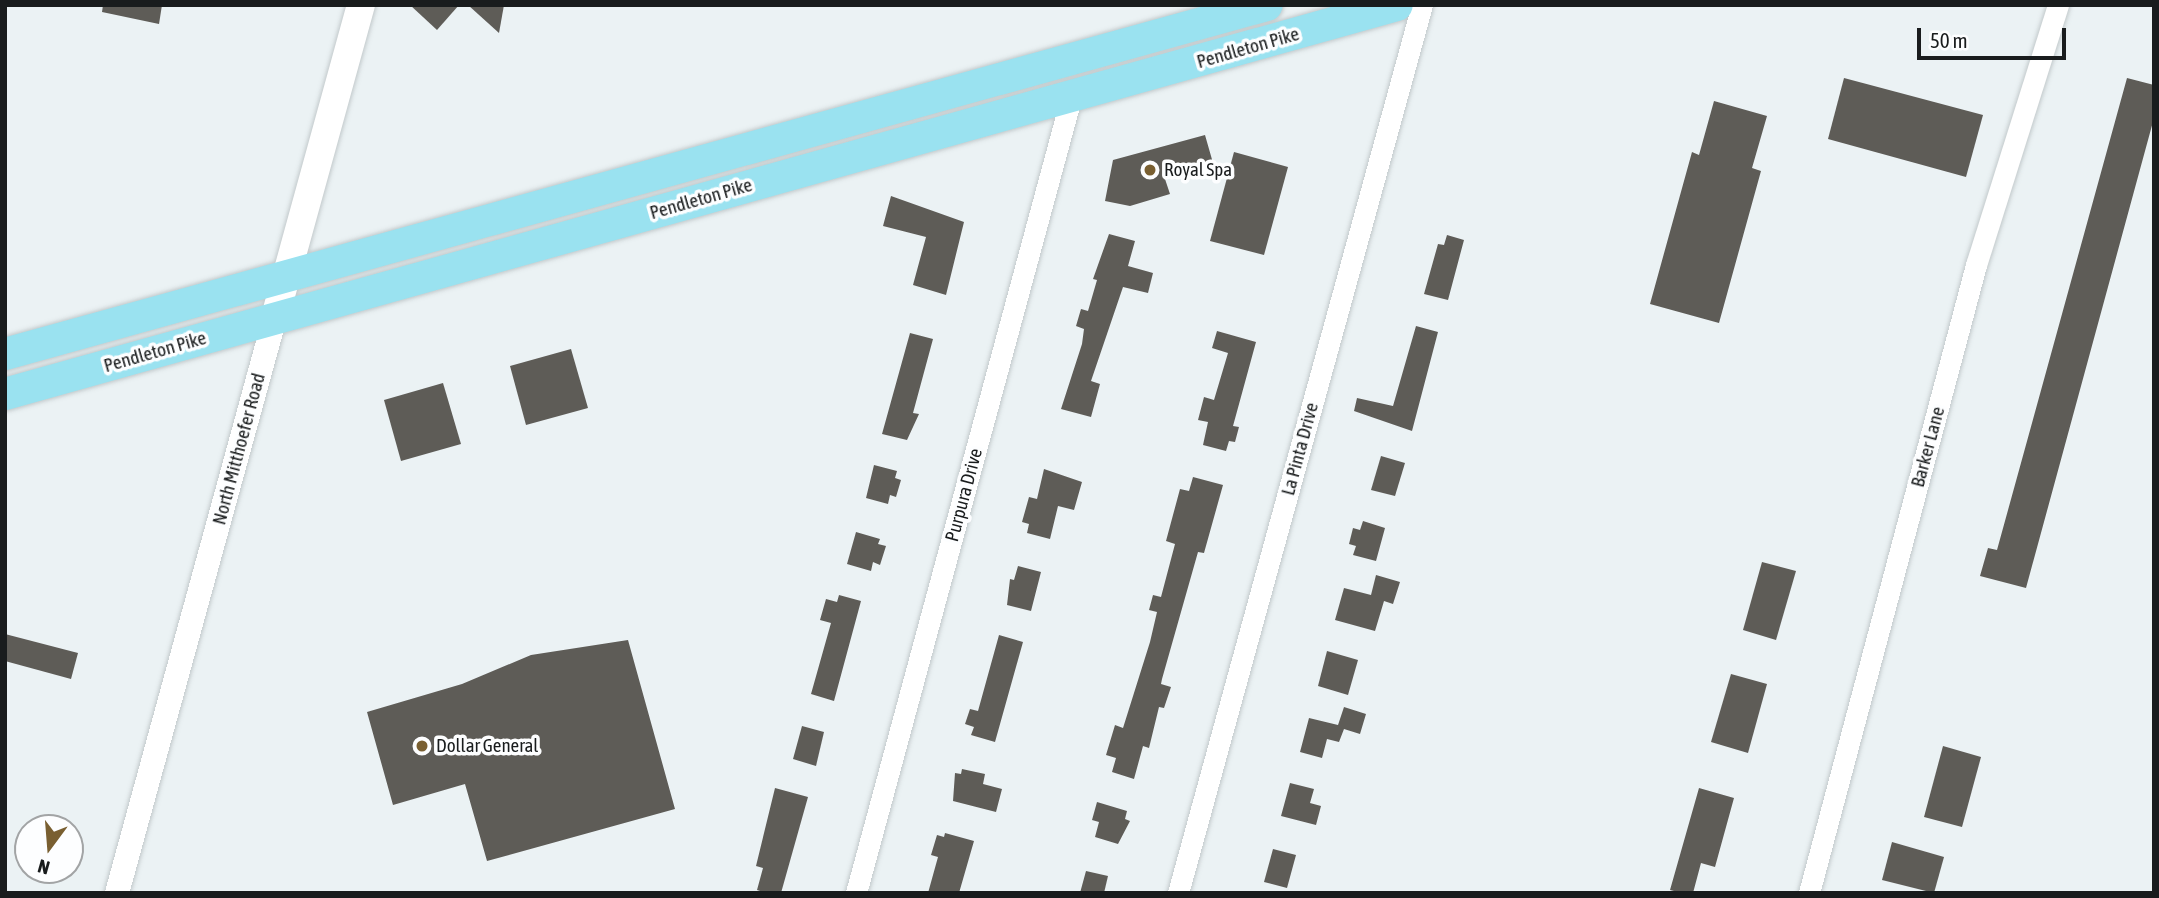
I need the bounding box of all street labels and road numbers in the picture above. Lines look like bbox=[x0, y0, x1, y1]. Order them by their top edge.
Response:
street label: Pendleton Pike bbox=[1194, 23, 1302, 73]
street label: Pendleton Pike bbox=[647, 174, 755, 224]
street label: Pendleton Pike bbox=[101, 327, 209, 377]
street label: North Mitthoefer Road bbox=[208, 371, 270, 527]
street label: La Pinta Drive bbox=[1277, 400, 1323, 498]
street label: Barker Lane bbox=[1906, 404, 1950, 490]
street label: Purpura Drive bbox=[941, 446, 987, 544]

